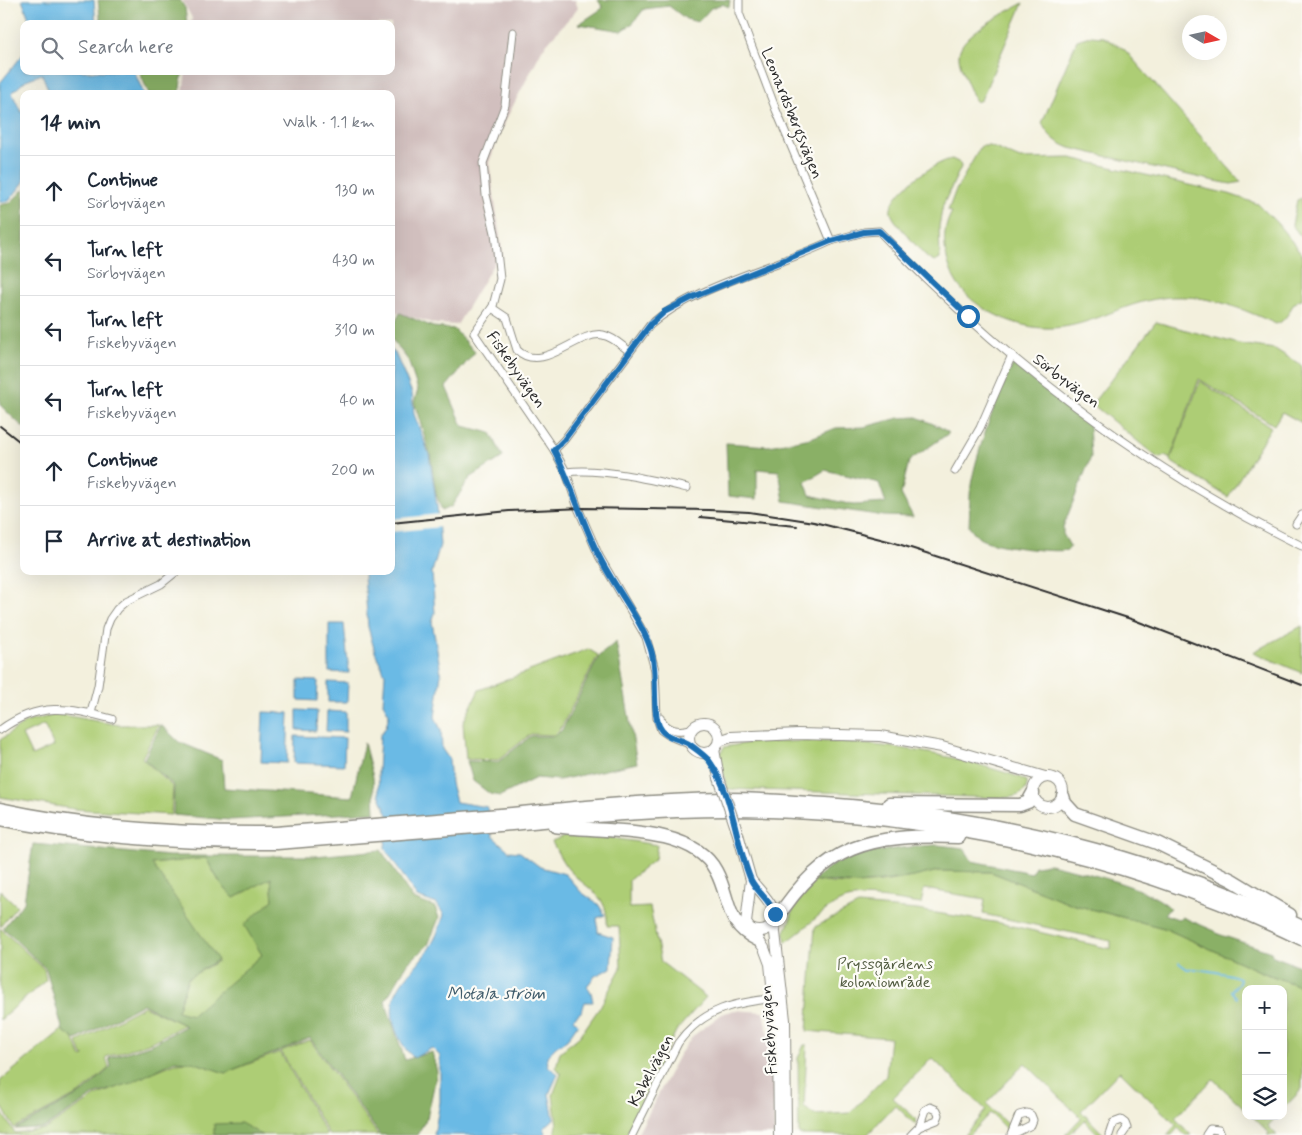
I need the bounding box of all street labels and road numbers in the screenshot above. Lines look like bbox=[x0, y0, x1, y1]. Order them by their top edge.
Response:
street label: Leonardsbergsvägen bbox=[755, 45, 827, 183]
street label: Fiskebyvägen bbox=[481, 327, 550, 413]
street label: Sörbyvägen bbox=[1028, 349, 1104, 413]
street label: Fiskebyvägen bbox=[756, 984, 783, 1075]
street label: Kabelvägen bbox=[624, 1031, 679, 1110]

